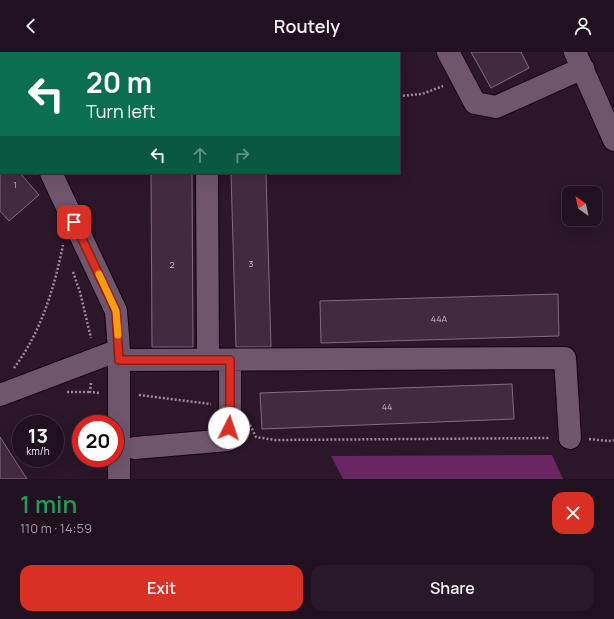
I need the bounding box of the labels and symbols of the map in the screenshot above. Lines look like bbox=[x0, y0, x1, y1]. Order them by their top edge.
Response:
house number: 1 bbox=[13, 178, 17, 191]
north arrow bbox=[562, 186, 602, 226]
pin bbox=[57, 205, 91, 239]
house number: 3 bbox=[249, 257, 254, 270]
house number: 2 bbox=[169, 258, 175, 271]
house number: 44А bbox=[431, 312, 448, 325]
house number: 44 bbox=[382, 400, 392, 413]
position arrow bbox=[208, 407, 250, 449]
speed limit sign: 20 bbox=[72, 415, 124, 467]

